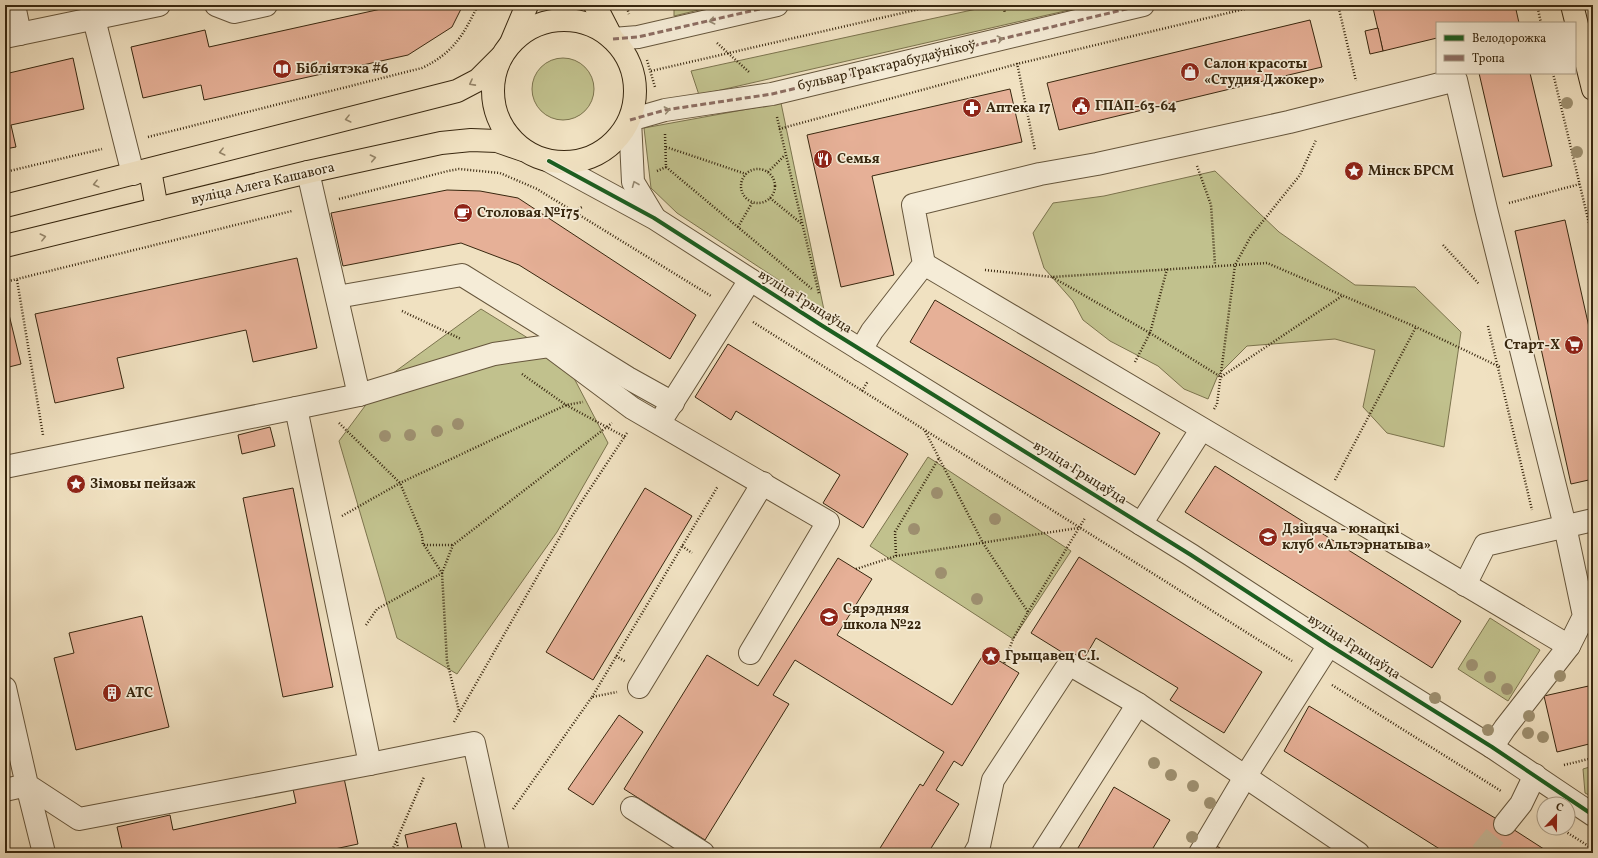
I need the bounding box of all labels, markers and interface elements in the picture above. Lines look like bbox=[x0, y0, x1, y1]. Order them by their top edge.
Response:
one-way arrow bbox=[708, 16, 715, 24]
legend bbox=[1436, 22, 1576, 74]
text: Велодорожка bbox=[1472, 31, 1546, 47]
street label: бульвар Трактарабудаўнікоў bbox=[796, 36, 979, 96]
one-way arrow bbox=[996, 36, 1003, 44]
text: Тропа bbox=[1472, 51, 1505, 67]
place label: Салон красоты «Студия Джокер» bbox=[1204, 55, 1325, 90]
library icon: Бібліятэка #6 bbox=[271, 58, 293, 80]
place label: Бібліятэка #6 bbox=[296, 60, 389, 79]
shop icon: Салон красоты «Студия Джокер» bbox=[1179, 61, 1201, 83]
one-way arrow bbox=[469, 78, 477, 86]
public building icon: ГПАП-63-64 bbox=[1070, 95, 1092, 117]
pharmacy icon: Аптека 17 bbox=[961, 97, 983, 119]
place label: ГПАП-63-64 bbox=[1095, 97, 1177, 116]
place label: Аптека 17 bbox=[986, 99, 1051, 118]
one-way arrow bbox=[664, 106, 670, 115]
one-way arrow bbox=[345, 115, 351, 123]
one-way arrow bbox=[219, 147, 225, 155]
restaurant icon: Семья bbox=[812, 148, 834, 170]
place label: Семья bbox=[837, 150, 880, 169]
one-way arrow bbox=[370, 155, 377, 163]
street label: вуліца Алега Кашавога bbox=[189, 158, 337, 210]
place icon: Мінск БРСМ bbox=[1343, 160, 1365, 182]
place label: Мінск БРСМ bbox=[1368, 162, 1455, 181]
one-way arrow bbox=[93, 179, 99, 187]
one-way arrow bbox=[632, 181, 640, 188]
cafe icon: Столовая №175 bbox=[452, 202, 474, 224]
place label: Столовая №175 bbox=[477, 204, 580, 223]
one-way arrow bbox=[40, 233, 46, 241]
street label: вуліца Грыцаўца bbox=[754, 265, 856, 339]
supermarket icon: Старт-X bbox=[1563, 334, 1585, 356]
place label: Старт-X bbox=[1504, 336, 1560, 355]
street label: вуліца Грыцаўца bbox=[1029, 436, 1131, 510]
place icon: Зімовы пейзаж bbox=[65, 473, 87, 495]
place label: Зімовы пейзаж bbox=[90, 475, 196, 494]
place label: Дзіцяча - юнацкі клуб «Альтэрнатыва» bbox=[1282, 520, 1431, 555]
school or university icon: Дзіцяча - юнацкі клуб «Альтэрнатыва» bbox=[1257, 526, 1279, 548]
place label: Сярэдняя школа №22 bbox=[843, 600, 921, 635]
school or university icon: Сярэдняя школа №22 bbox=[818, 606, 840, 628]
street label: вуліца Грыцаўца bbox=[1304, 610, 1404, 684]
place icon: Грыцавец С.І. bbox=[980, 645, 1002, 667]
place label: Грыцавец С.І. bbox=[1005, 647, 1100, 666]
building icon: АТС bbox=[101, 682, 123, 704]
place label: АТС bbox=[126, 684, 153, 703]
north arrow bbox=[1536, 796, 1576, 836]
text: С bbox=[1553, 800, 1565, 816]

